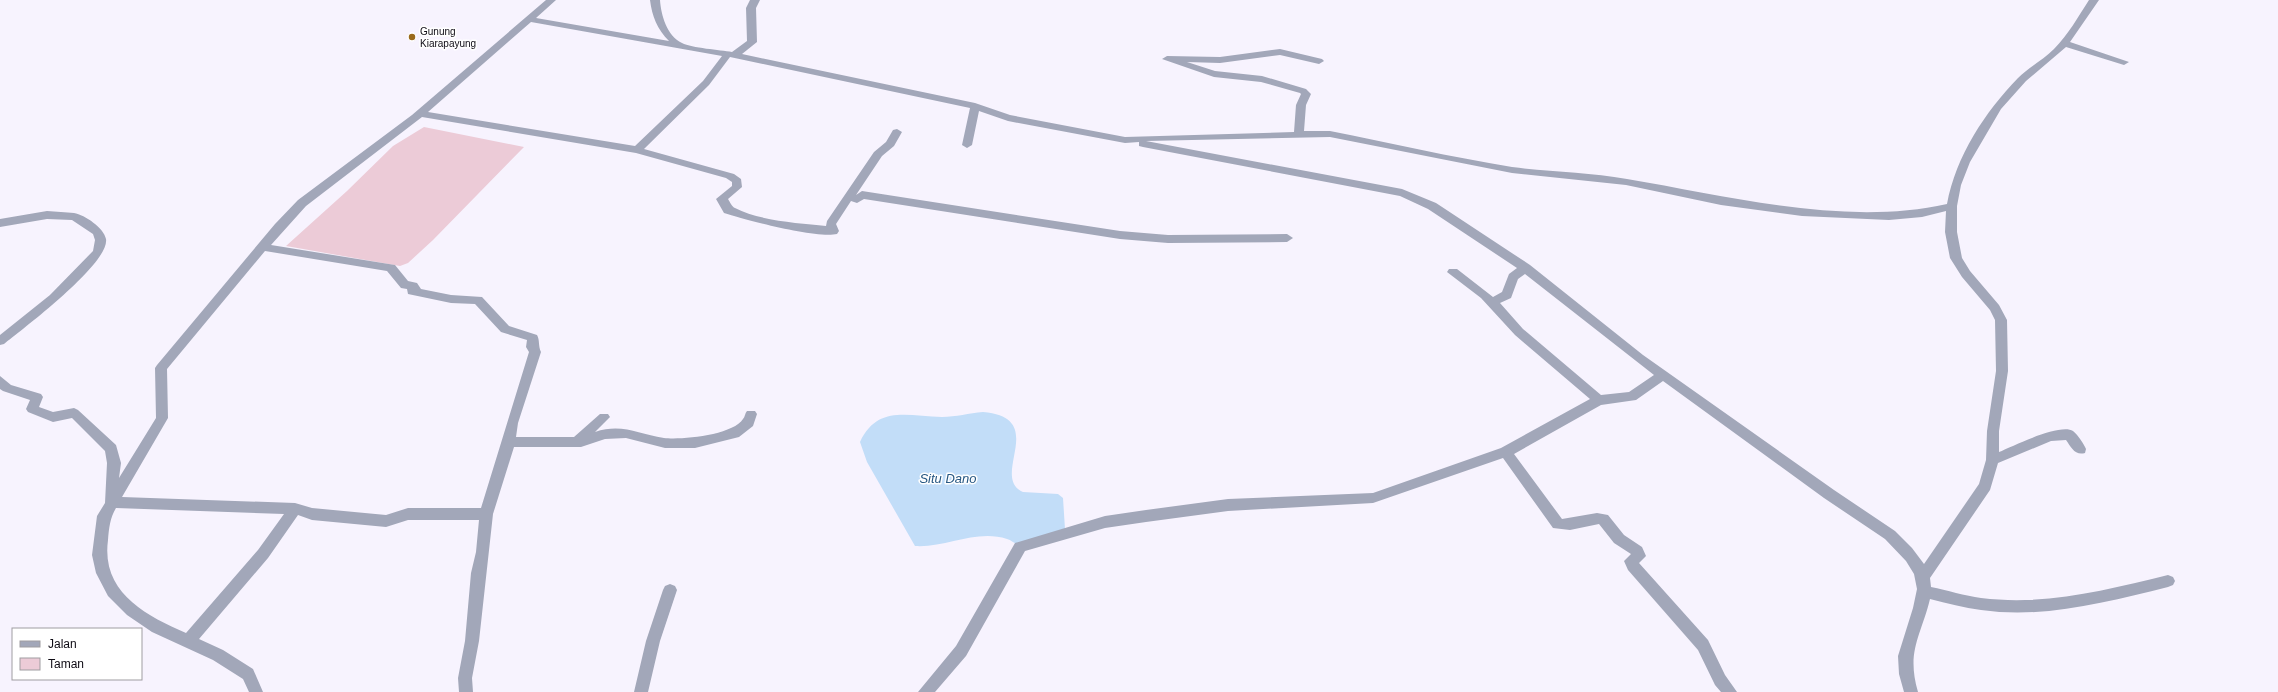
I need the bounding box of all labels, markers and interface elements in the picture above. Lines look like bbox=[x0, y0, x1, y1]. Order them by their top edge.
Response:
place label: Gunung Kiarapayung bbox=[420, 26, 476, 49]
marker: Gunung Kiarapayung bbox=[407, 32, 417, 42]
water label: Situ Dano bbox=[919, 471, 977, 486]
legend bbox=[12, 628, 142, 680]
text: Jalan bbox=[48, 637, 77, 651]
text: Taman bbox=[48, 657, 84, 671]

